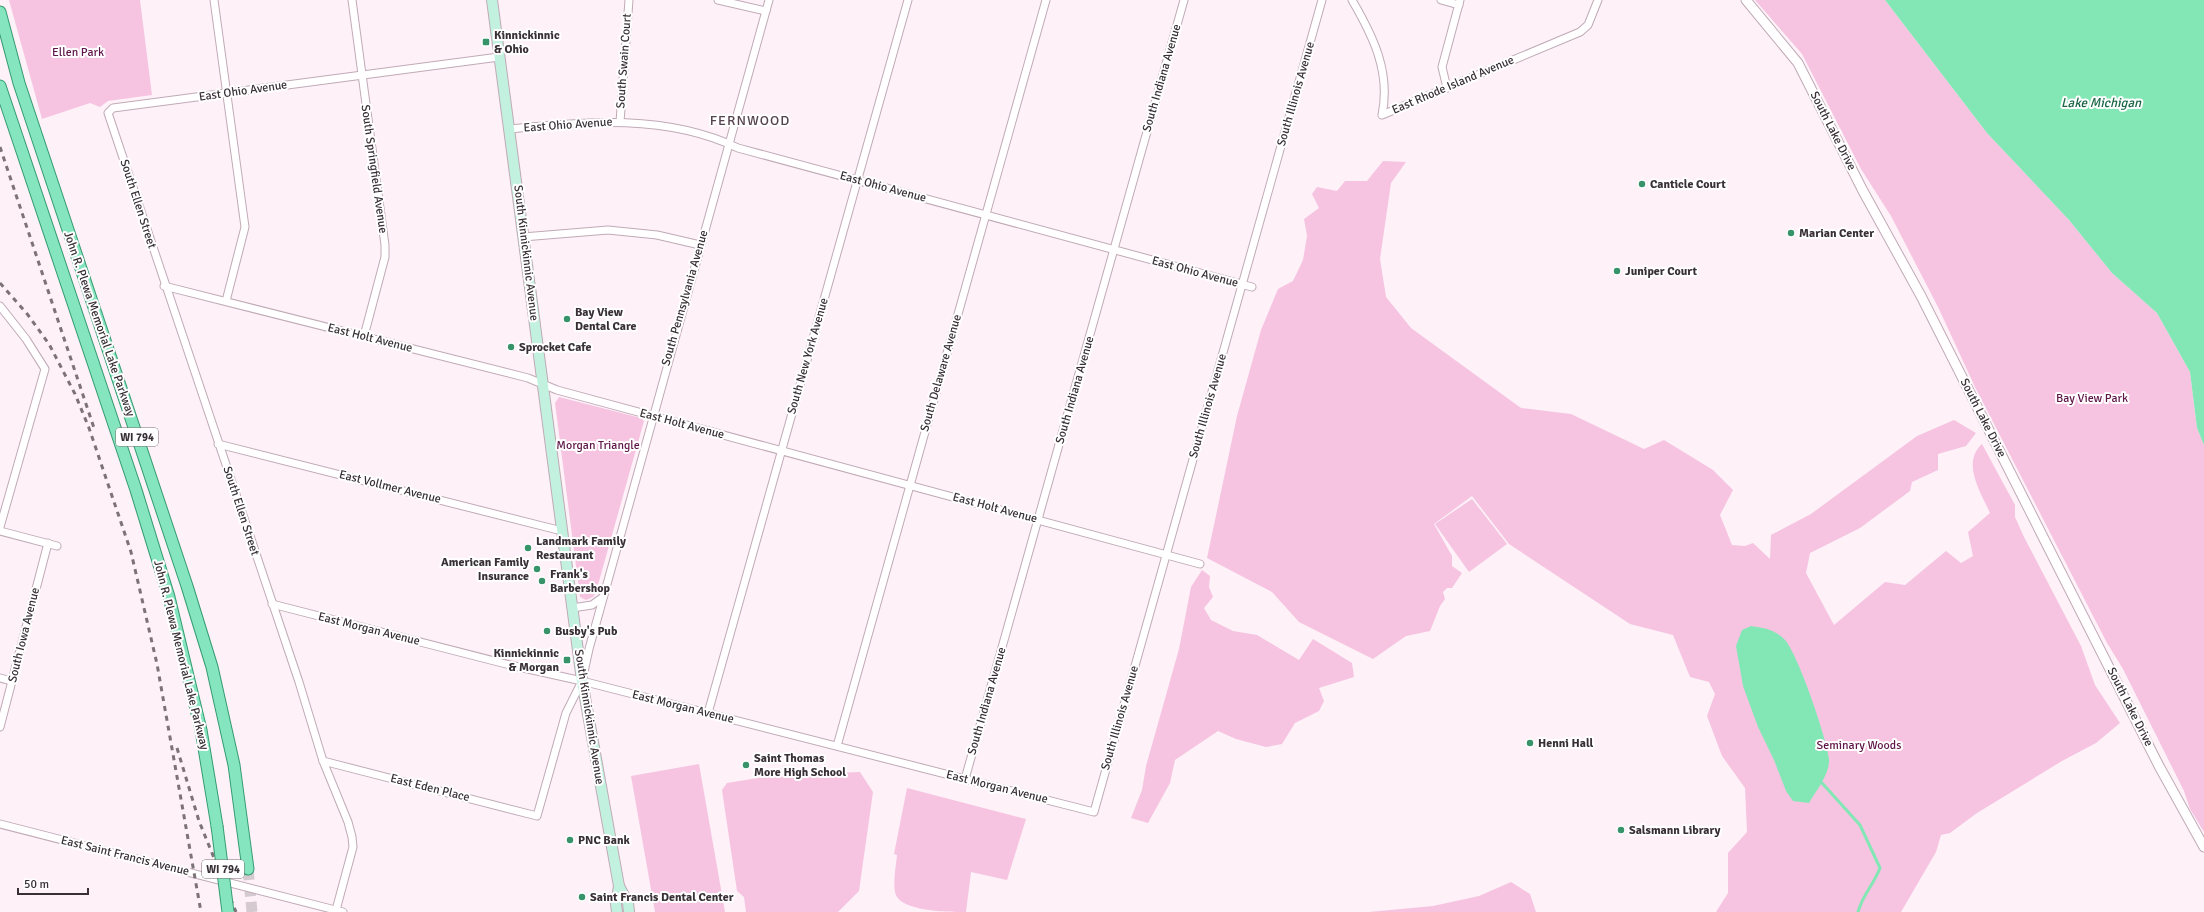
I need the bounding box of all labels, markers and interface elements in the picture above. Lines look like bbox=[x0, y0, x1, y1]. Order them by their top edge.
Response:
street label: South Swain Court bbox=[613, 13, 635, 109]
street label: South Indiana Avenue bbox=[1139, 22, 1185, 134]
place label: Kinnickinnic & Ohio bbox=[494, 28, 560, 57]
marker: Kinnickinnic & Ohio bbox=[481, 37, 491, 47]
street label: South Illinois Avenue bbox=[1274, 40, 1318, 148]
park label: Ellen Park bbox=[52, 45, 104, 60]
street label: East Rhode Island Avenue bbox=[1390, 52, 1516, 118]
street label: East Ohio Avenue bbox=[198, 77, 288, 105]
street label: South Lake Drive bbox=[1807, 89, 1859, 173]
water label: Lake Michigan bbox=[2061, 95, 2142, 111]
street label: South Springfield Avenue bbox=[358, 104, 390, 234]
district label: FERNWOOD bbox=[710, 112, 790, 129]
street label: East Ohio Avenue bbox=[523, 114, 613, 136]
street label: South Ellen Street bbox=[117, 158, 159, 250]
street label: East Ohio Avenue bbox=[838, 168, 928, 206]
place label: Canticle Court bbox=[1650, 177, 1726, 192]
marker: Canticle Court bbox=[1637, 179, 1647, 189]
street label: South Kinnickinnic Avenue bbox=[510, 184, 542, 322]
place label: Marian Center bbox=[1799, 226, 1874, 241]
marker: Marian Center bbox=[1786, 228, 1796, 238]
street label: John R. Plewa Memorial Lake Parkway bbox=[60, 229, 138, 419]
street label: South Pennsylvania Avenue bbox=[658, 229, 712, 367]
street label: East Ohio Avenue bbox=[1150, 253, 1240, 291]
place label: Juniper Court bbox=[1625, 264, 1698, 279]
marker: Juniper Court bbox=[1612, 266, 1622, 276]
street label: South New York Avenue bbox=[784, 296, 832, 416]
place label: Bay View Dental Care bbox=[575, 305, 637, 334]
street label: South Delaware Avenue bbox=[917, 313, 965, 433]
marker: Bay View Dental Care bbox=[562, 314, 572, 324]
street label: East Holt Avenue bbox=[326, 320, 414, 356]
street label: South Indiana Avenue bbox=[1052, 334, 1098, 446]
place label: Sprocket Cafe bbox=[519, 340, 592, 355]
marker: Sprocket Cafe bbox=[506, 342, 516, 352]
street label: South Illinois Avenue bbox=[1186, 352, 1230, 460]
street label: South Lake Drive bbox=[1957, 376, 2009, 460]
park label: Bay View Park bbox=[2056, 391, 2128, 406]
street label: East Holt Avenue bbox=[638, 406, 726, 442]
road number: WI 794 bbox=[116, 428, 158, 446]
park label: Morgan Triangle bbox=[556, 438, 640, 453]
street label: South Ellen Street bbox=[220, 465, 262, 557]
street label: East Vollmer Avenue bbox=[337, 467, 443, 507]
street label: East Holt Avenue bbox=[951, 490, 1039, 526]
place label: Landmark Family Restaurant bbox=[536, 534, 626, 563]
marker: Landmark Family Restaurant bbox=[523, 543, 533, 553]
place label: American Family Insurance bbox=[441, 555, 529, 584]
street label: John R. Plewa Memorial Lake Parkway bbox=[150, 559, 212, 752]
marker: American Family Insurance bbox=[532, 564, 542, 574]
place label: Frank's Barbershop bbox=[550, 567, 611, 596]
marker: Frank's Barbershop bbox=[537, 576, 547, 586]
street label: South Iowa Avenue bbox=[5, 586, 43, 684]
street label: East Morgan Avenue bbox=[317, 609, 421, 649]
place label: Busby's Pub bbox=[555, 624, 618, 639]
marker: Busby's Pub bbox=[542, 626, 552, 636]
street label: South Indiana Avenue bbox=[964, 645, 1010, 757]
place label: Kinnickinnic & Morgan bbox=[493, 646, 559, 675]
street label: South Kinnickinnic Avenue bbox=[571, 648, 607, 786]
marker: Kinnickinnic & Morgan bbox=[562, 655, 572, 665]
street label: South Illinois Avenue bbox=[1098, 664, 1142, 772]
street label: South Lake Drive bbox=[2104, 665, 2156, 749]
street label: East Morgan Avenue bbox=[631, 687, 735, 727]
place label: Henni Hall bbox=[1538, 736, 1594, 751]
marker: Henni Hall bbox=[1525, 738, 1535, 748]
park label: Seminary Woods bbox=[1817, 738, 1901, 753]
place label: Saint Thomas More High School bbox=[754, 751, 846, 780]
marker: Saint Thomas More High School bbox=[741, 760, 751, 770]
street label: East Morgan Avenue bbox=[945, 767, 1049, 807]
street label: East Eden Place bbox=[389, 771, 471, 805]
place label: Salsmann Library bbox=[1629, 823, 1721, 838]
marker: Salsmann Library bbox=[1616, 825, 1626, 835]
street label: East Saint Francis Avenue bbox=[59, 833, 191, 879]
place label: PNC Bank bbox=[578, 833, 630, 848]
marker: PNC Bank bbox=[565, 835, 575, 845]
road number: WI 794 bbox=[202, 860, 244, 878]
scale bar bbox=[18, 870, 88, 896]
text: 50 m bbox=[24, 877, 49, 892]
place label: Saint Francis Dental Center bbox=[590, 890, 734, 905]
marker: Saint Francis Dental Center bbox=[577, 892, 587, 902]

